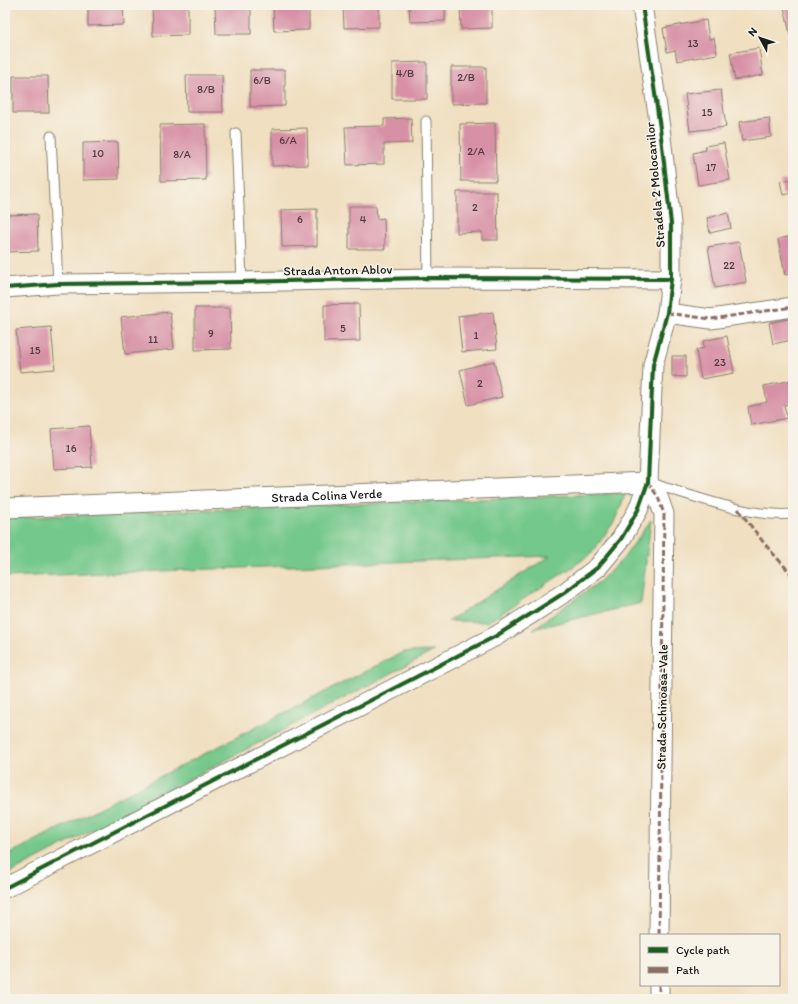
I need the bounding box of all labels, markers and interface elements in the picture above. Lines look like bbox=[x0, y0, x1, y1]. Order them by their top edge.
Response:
north arrow bbox=[740, 18, 780, 58]
text: N bbox=[745, 25, 760, 39]
house number: 13 bbox=[687, 37, 699, 50]
house number: 4/B bbox=[396, 67, 414, 80]
house number: 2/B bbox=[457, 71, 475, 84]
house number: 6/B bbox=[253, 74, 271, 87]
house number: 8/B bbox=[197, 83, 215, 96]
house number: 15 bbox=[702, 106, 713, 119]
street label: Stradela 2 Molocanilor bbox=[642, 122, 668, 248]
house number: 6/A bbox=[279, 134, 297, 147]
house number: 2/A bbox=[467, 145, 485, 158]
house number: 10 bbox=[92, 147, 104, 160]
house number: 8/A bbox=[173, 148, 191, 161]
house number: 17 bbox=[706, 161, 717, 174]
house number: 2 bbox=[472, 201, 478, 214]
house number: 6 bbox=[297, 213, 303, 226]
house number: 4 bbox=[360, 213, 367, 226]
house number: 22 bbox=[723, 259, 735, 272]
street label: Strada Anton Ablov bbox=[283, 262, 393, 278]
house number: 5 bbox=[340, 322, 346, 335]
house number: 9 bbox=[208, 327, 214, 340]
house number: 1 bbox=[473, 329, 479, 342]
house number: 11 bbox=[148, 333, 158, 346]
house number: 15 bbox=[30, 344, 41, 357]
house number: 23 bbox=[714, 356, 726, 369]
house number: 2 bbox=[477, 377, 483, 390]
house number: 16 bbox=[66, 442, 77, 455]
street label: Strada Colina Verde bbox=[271, 485, 383, 505]
street label: Strada Schinoasa-Vale bbox=[653, 644, 671, 770]
legend bbox=[640, 934, 780, 986]
text: Cycle path bbox=[676, 943, 730, 957]
text: Path bbox=[676, 963, 699, 977]

